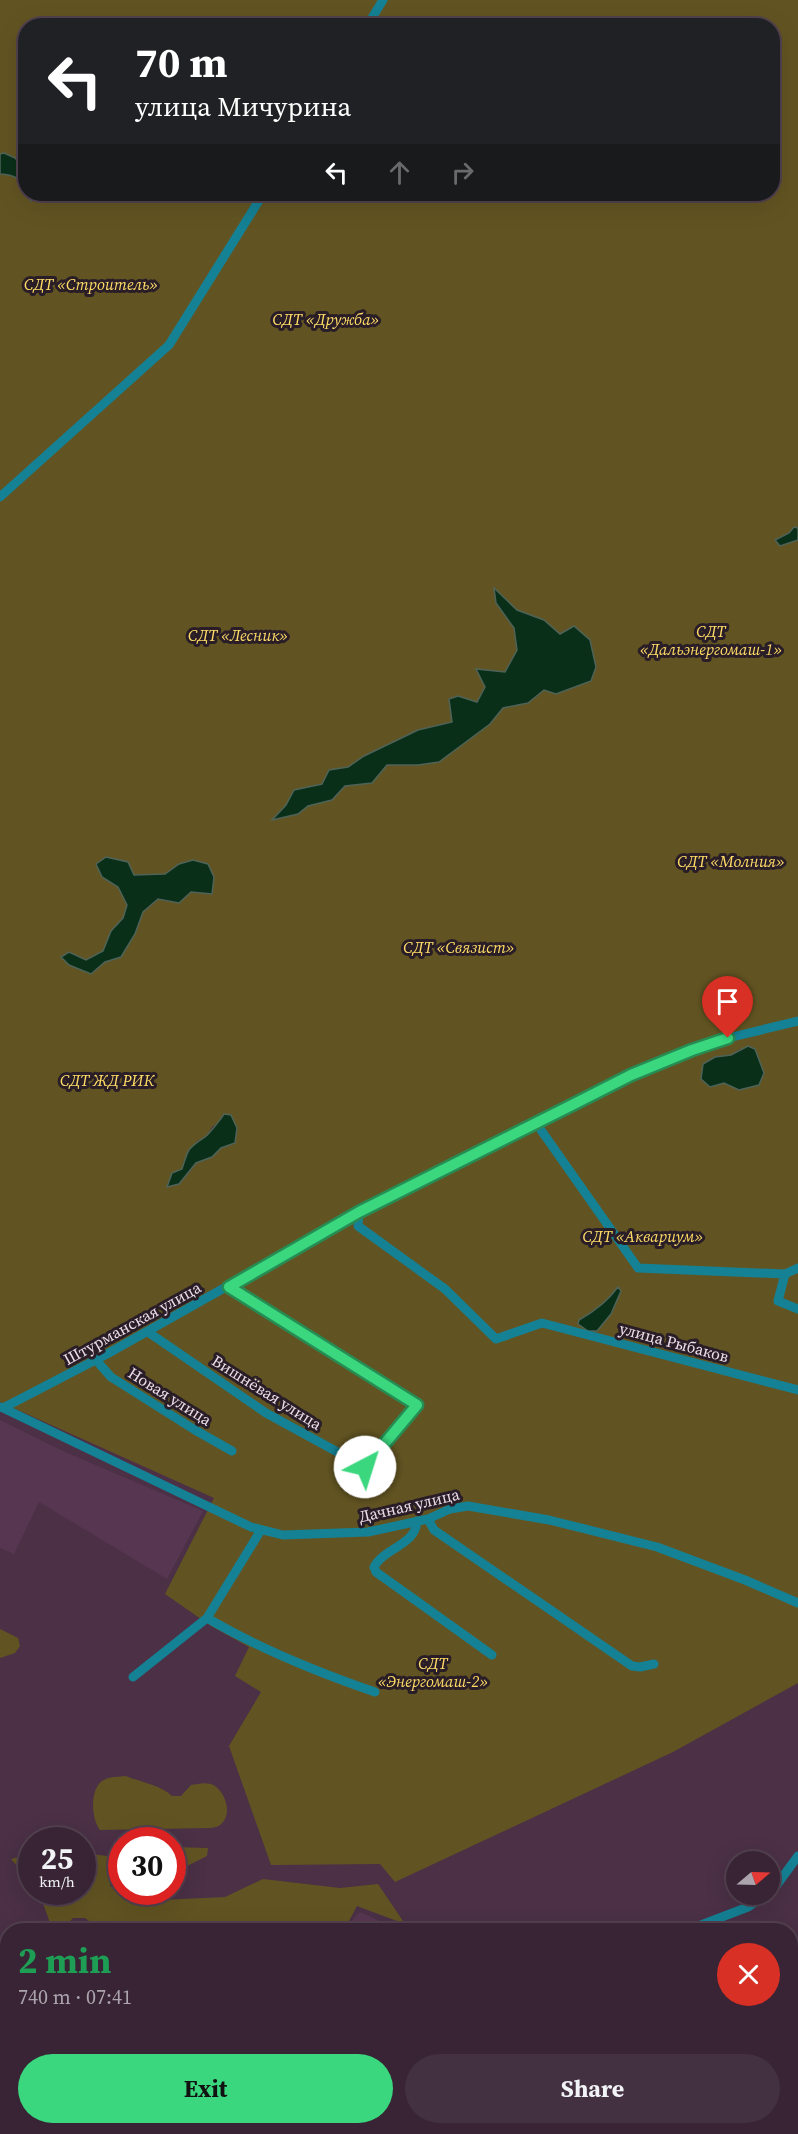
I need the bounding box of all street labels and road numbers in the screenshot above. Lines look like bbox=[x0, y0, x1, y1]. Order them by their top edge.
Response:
street label: Штурманская улица bbox=[59, 1276, 205, 1370]
street label: улица Рыбаков bbox=[617, 1317, 731, 1367]
street label: Вишнёвая улица bbox=[208, 1349, 327, 1435]
street label: Новая улица bbox=[124, 1362, 217, 1431]
street label: Дачная улица bbox=[356, 1483, 462, 1527]

